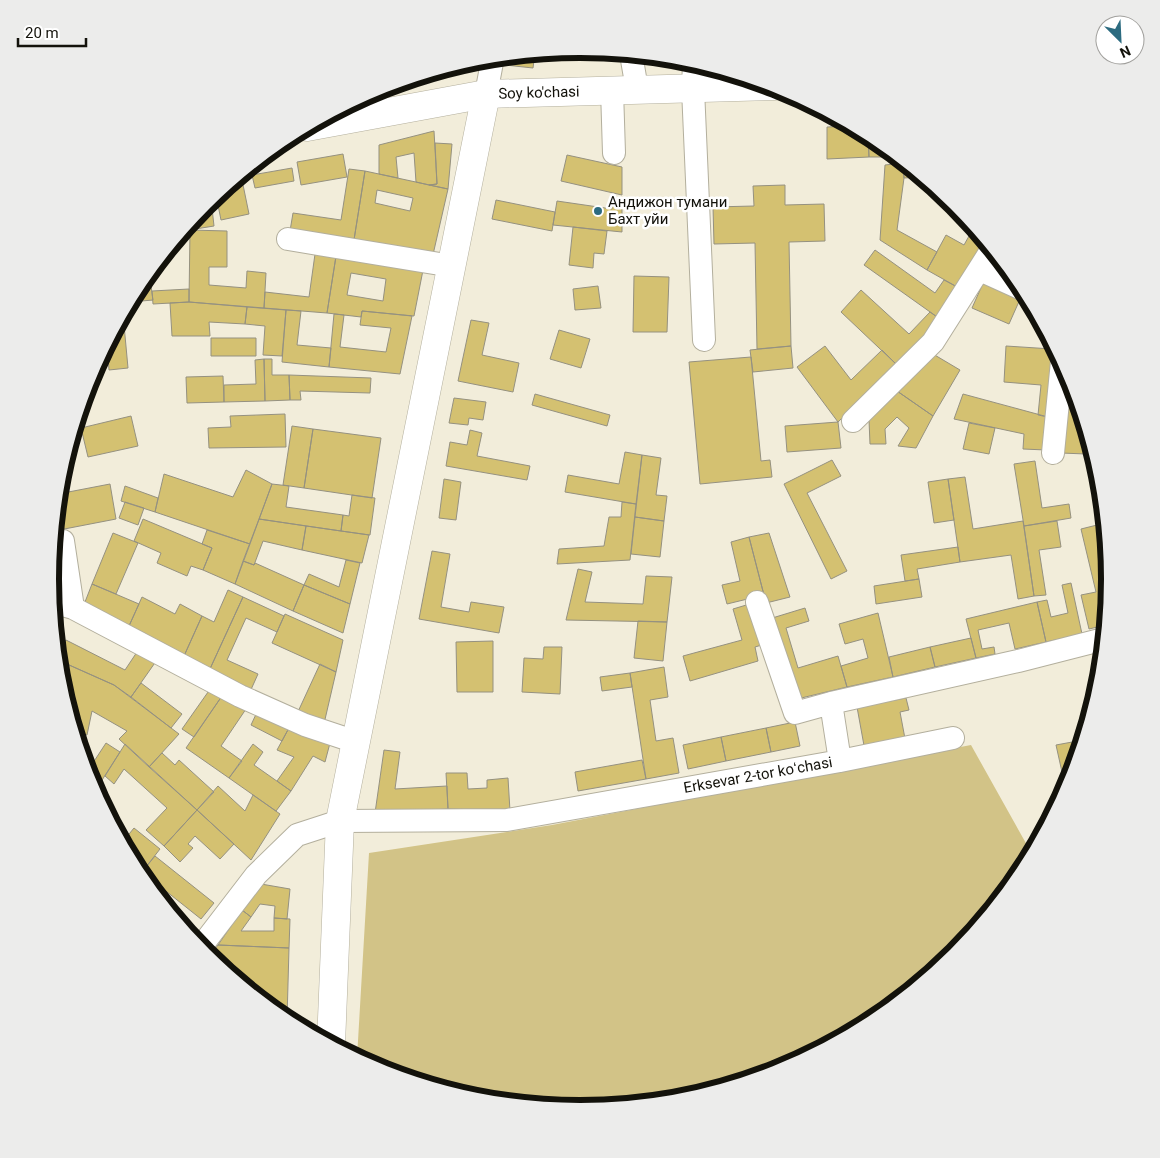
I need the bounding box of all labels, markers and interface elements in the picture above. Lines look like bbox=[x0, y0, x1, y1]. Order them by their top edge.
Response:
scale bar bbox=[18, 15, 85, 47]
north arrow bbox=[1095, 15, 1145, 65]
text: 20 m bbox=[25, 24, 59, 42]
text: N bbox=[1118, 43, 1133, 61]
street label: Soy ko'chasi bbox=[498, 82, 580, 103]
place label: Андижон тумани Бахт уйи bbox=[608, 193, 727, 228]
marker: Андижон тумани Бахт уйи bbox=[592, 205, 604, 217]
street label: Erksevar 2-tor koʻchasi bbox=[682, 753, 834, 797]

